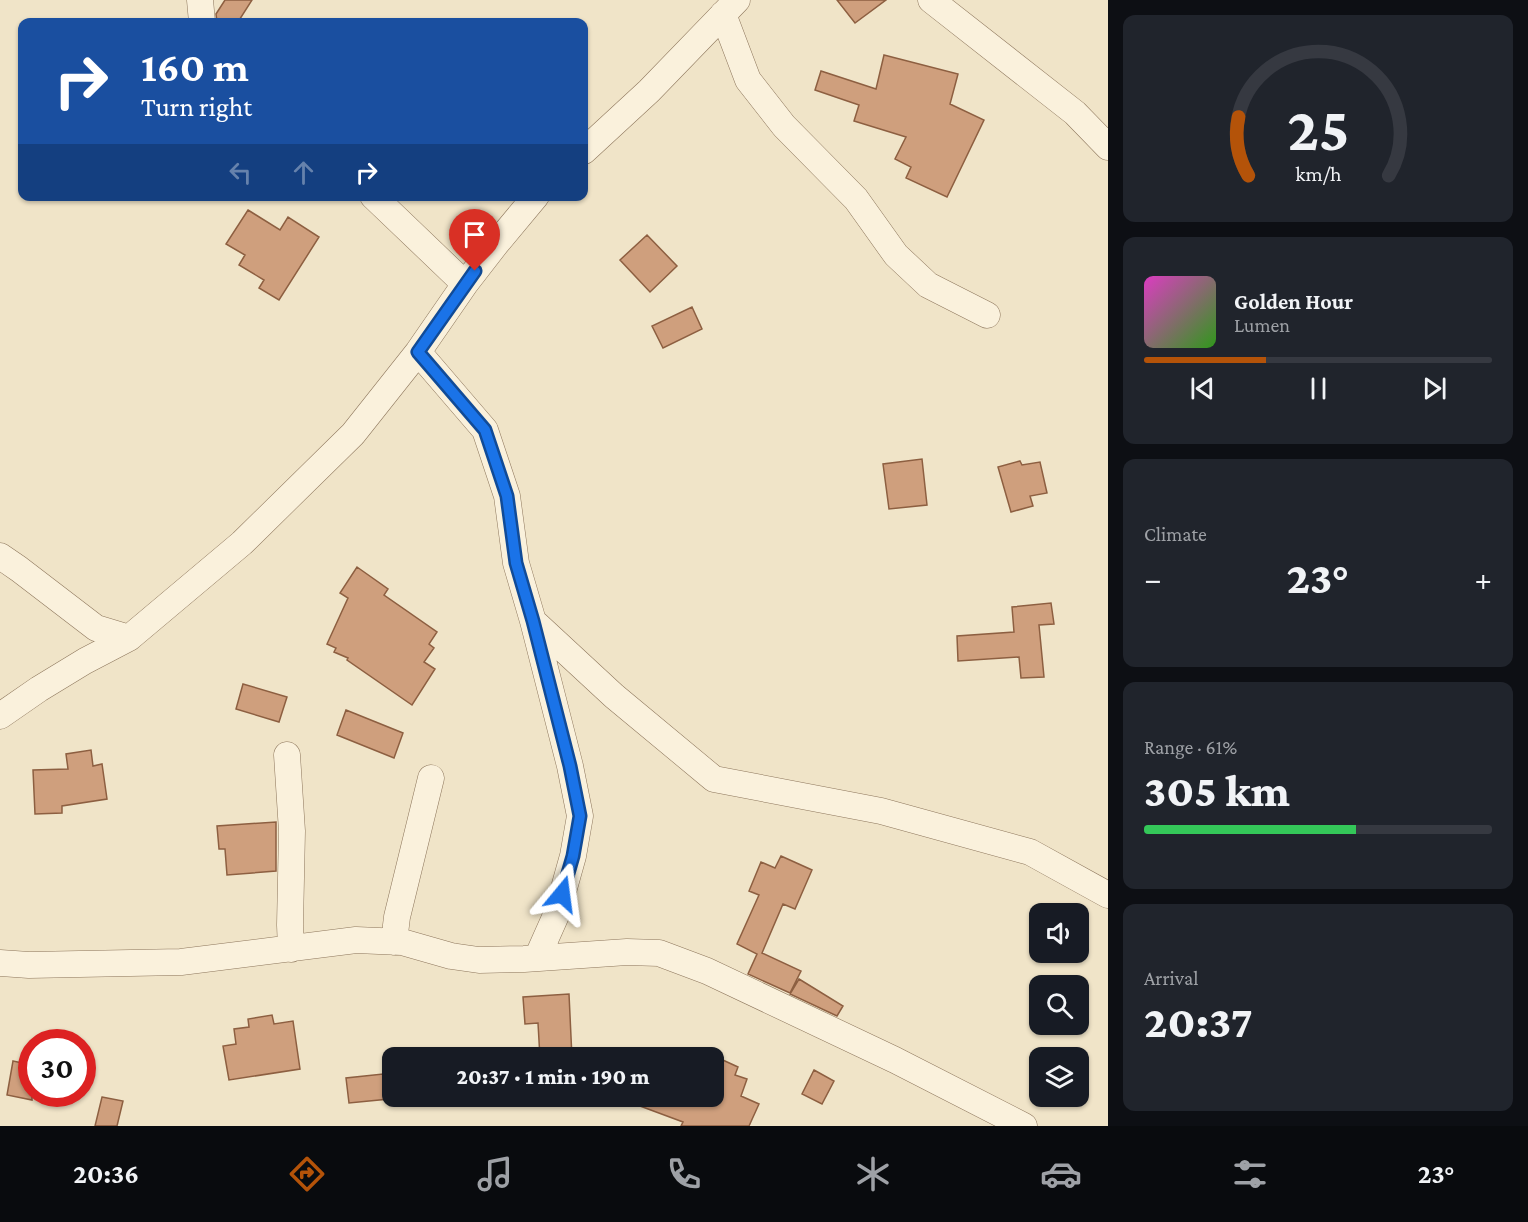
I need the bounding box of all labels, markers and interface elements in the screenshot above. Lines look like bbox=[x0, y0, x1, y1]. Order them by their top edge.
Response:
icon: right bbox=[42, 42, 120, 120]
text: 160 m bbox=[141, 43, 249, 90]
text: Turn right bbox=[141, 92, 252, 122]
text: 25 bbox=[1287, 94, 1349, 163]
icon: left bbox=[224, 156, 257, 189]
icon: ahead bbox=[287, 156, 320, 189]
icon: right bbox=[350, 156, 383, 189]
text: km/h bbox=[1295, 162, 1342, 186]
pin bbox=[449, 209, 500, 271]
icon: arrive bbox=[458, 218, 491, 251]
text: Golden Hour bbox=[1234, 289, 1353, 314]
text: Lumen bbox=[1234, 314, 1290, 336]
icon: previous bbox=[1186, 372, 1219, 405]
icon: pause bbox=[1302, 372, 1335, 405]
icon: next bbox=[1418, 372, 1451, 405]
text: Climate bbox=[1144, 523, 1207, 545]
text: 23° bbox=[1287, 553, 1349, 603]
text: − bbox=[1144, 560, 1161, 597]
text: + bbox=[1475, 560, 1492, 597]
text: Range · 61% bbox=[1144, 736, 1237, 758]
text: 305 km bbox=[1144, 766, 1290, 816]
position arrow bbox=[530, 862, 594, 926]
map controls bbox=[1029, 903, 1089, 1107]
button: sound bbox=[1029, 903, 1089, 963]
text: Arrival bbox=[1144, 967, 1198, 989]
button: search bbox=[1029, 975, 1089, 1035]
text: 20:37 bbox=[1144, 997, 1253, 1047]
speed limit sign: 30 bbox=[18, 1029, 96, 1107]
button: layers bbox=[1029, 1047, 1089, 1107]
text: 20:37 · 1 min · 190 m bbox=[456, 1064, 650, 1089]
icon: directions bbox=[286, 1153, 328, 1195]
icon: music bbox=[474, 1153, 516, 1195]
icon: phone bbox=[663, 1153, 705, 1195]
icon: climate bbox=[852, 1153, 894, 1195]
icon: car bbox=[1040, 1153, 1082, 1195]
icon: filters bbox=[1229, 1153, 1271, 1195]
text: 20:36 bbox=[73, 1159, 139, 1189]
text: 23° bbox=[1418, 1159, 1455, 1189]

